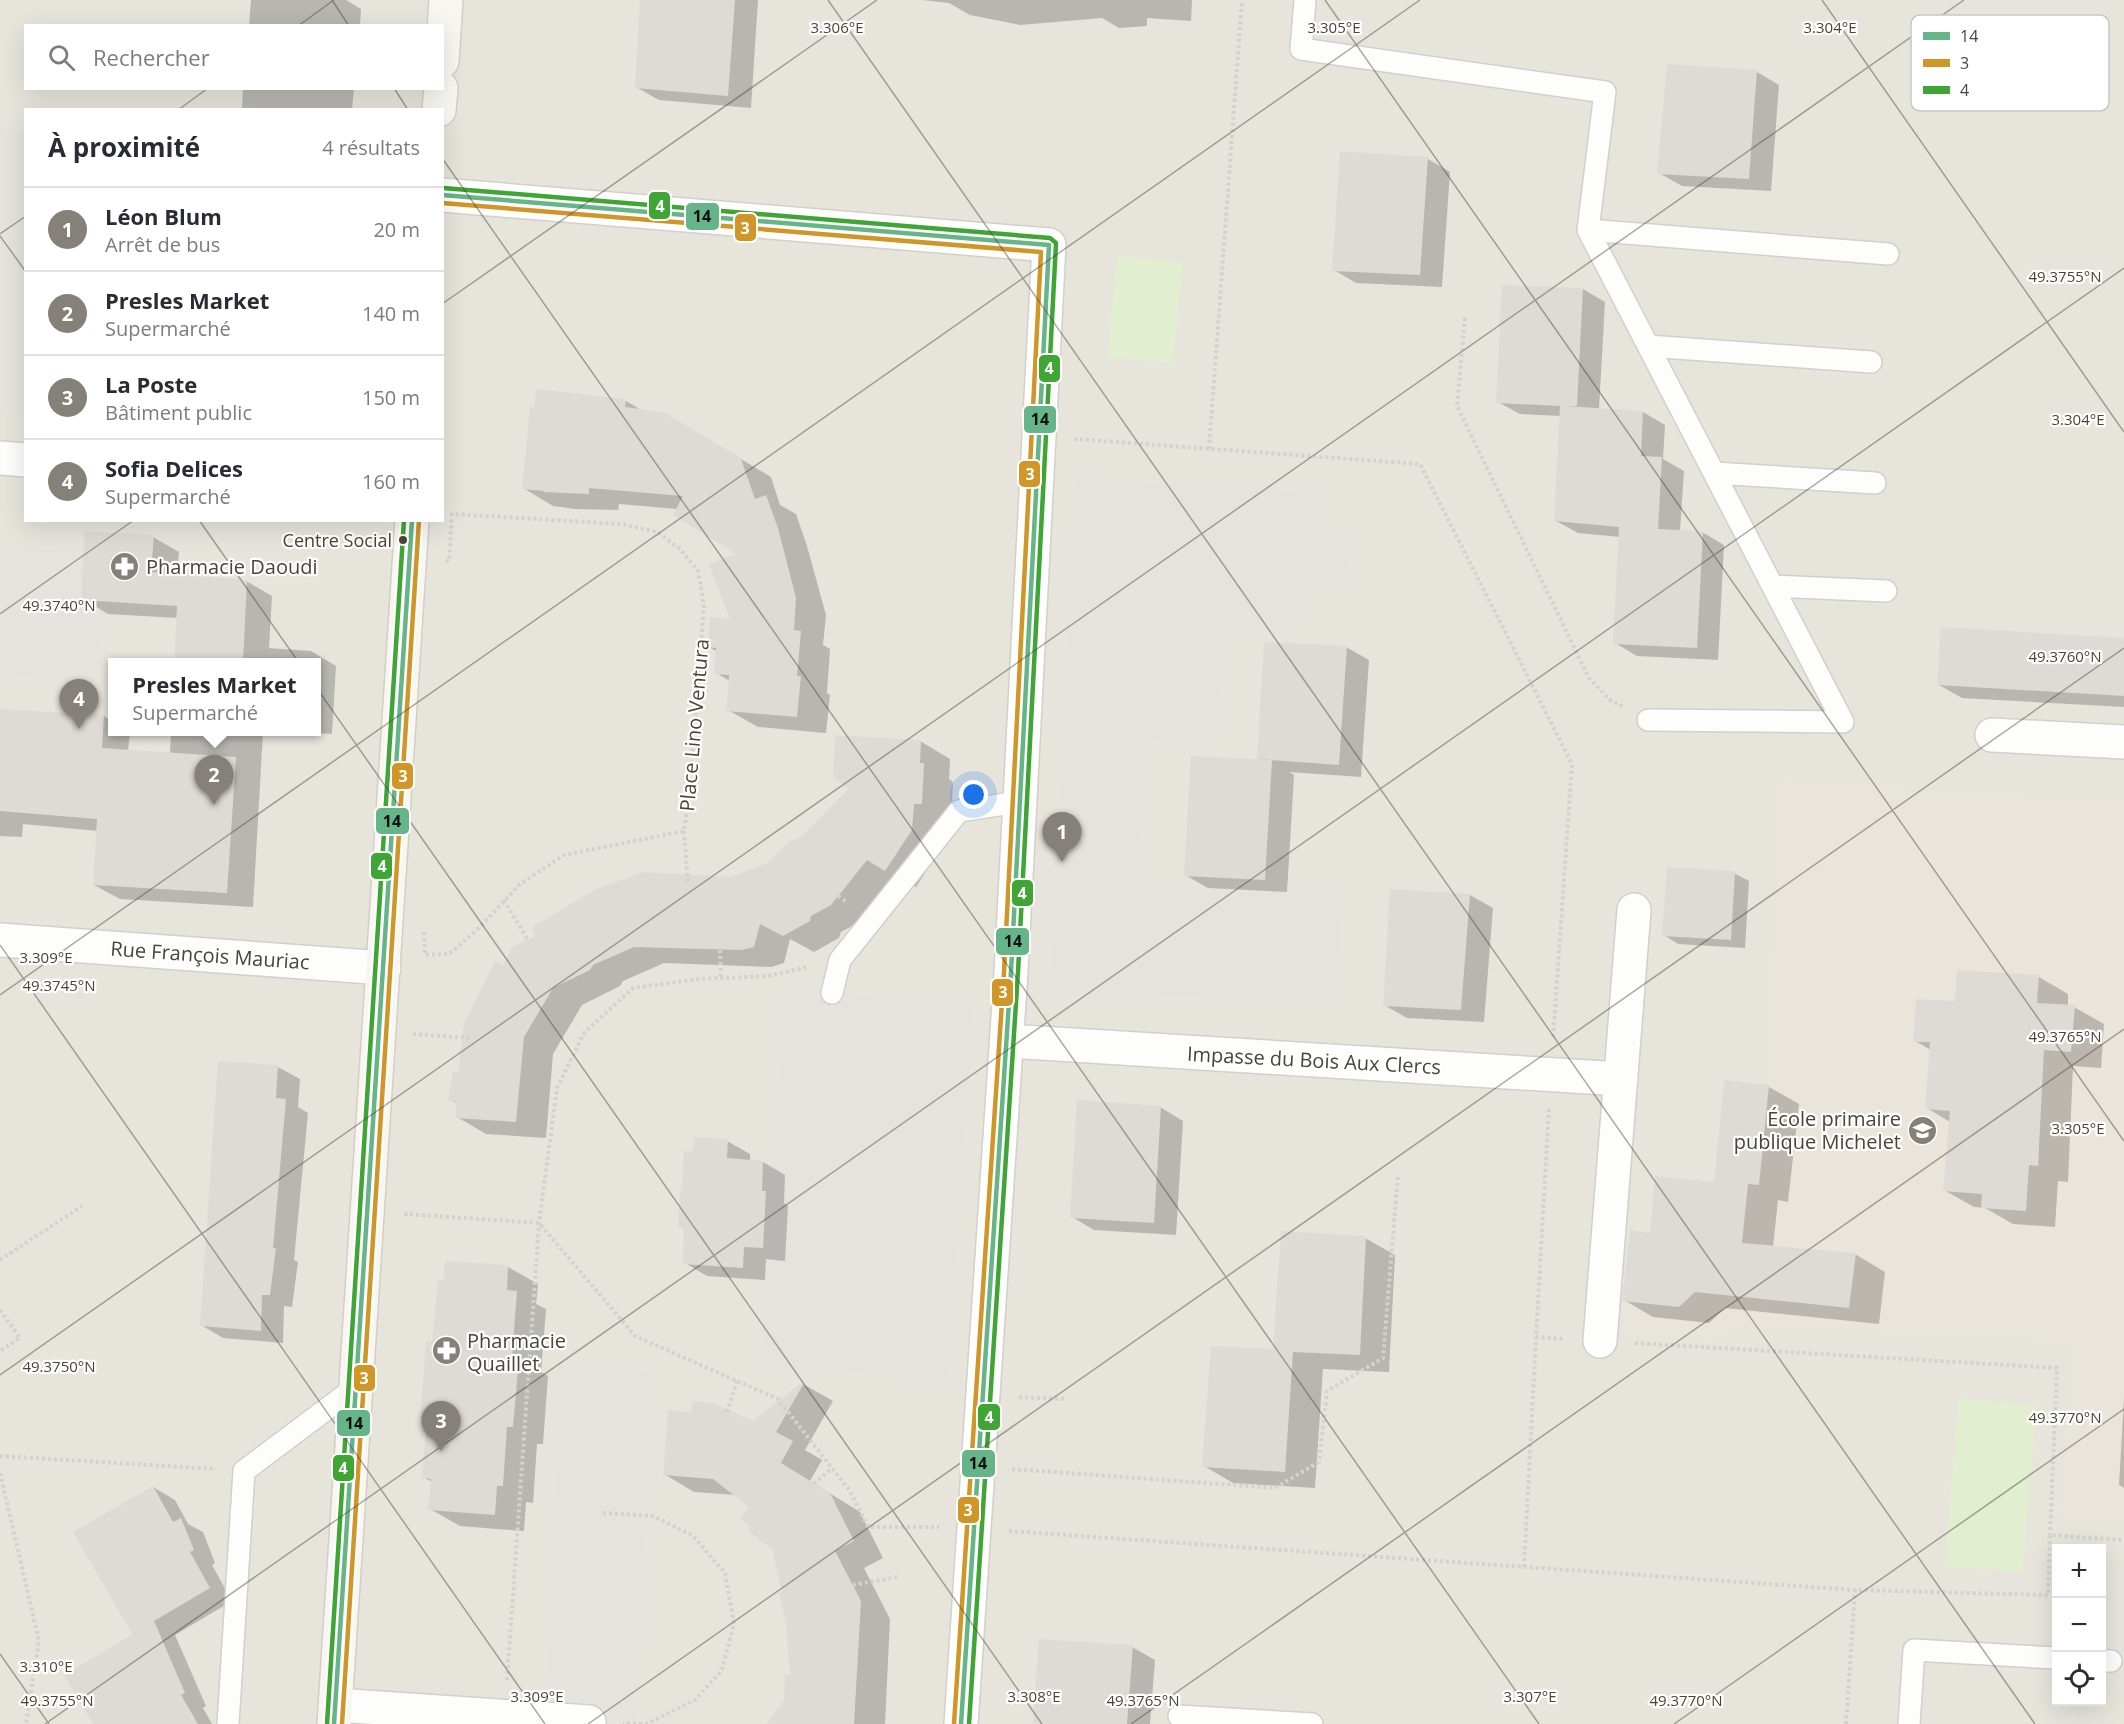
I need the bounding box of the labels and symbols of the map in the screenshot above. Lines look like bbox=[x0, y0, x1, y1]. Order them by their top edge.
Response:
legend bbox=[1911, 15, 2109, 111]
text: 3.306°E bbox=[810, 17, 864, 37]
text: 3.305°E bbox=[1307, 17, 1361, 37]
text: 3.304°E bbox=[1803, 17, 1857, 37]
text: 14 bbox=[1960, 25, 1978, 47]
text: 3 bbox=[1960, 52, 1969, 74]
text: 4 bbox=[1960, 79, 1969, 101]
line badge: 4 bbox=[648, 191, 671, 220]
text: 4 bbox=[655, 195, 665, 217]
line badge: 14 bbox=[685, 202, 720, 231]
text: 14 bbox=[693, 205, 711, 227]
line badge: 3 bbox=[734, 213, 757, 242]
text: 3 bbox=[740, 217, 750, 239]
text: 49.3755°N bbox=[2028, 266, 2102, 286]
line badge: 4 bbox=[1038, 354, 1061, 383]
text: 4 bbox=[1044, 357, 1054, 379]
line badge: 14 bbox=[1023, 405, 1057, 434]
text: 14 bbox=[1031, 408, 1049, 430]
text: 3.304°E bbox=[2051, 409, 2105, 429]
line badge: 3 bbox=[1018, 460, 1041, 488]
text: 3 bbox=[1025, 463, 1035, 485]
place label: Centre Social bbox=[283, 528, 392, 552]
marker: Centre Social bbox=[397, 534, 409, 546]
pharmacy icon: Pharmacie Daoudi bbox=[109, 550, 141, 582]
place label: Pharmacie Daoudi bbox=[146, 553, 317, 580]
text: 49.3740°N bbox=[22, 595, 96, 615]
street label: Place Lino Ventura bbox=[673, 638, 715, 812]
text: 49.3760°N bbox=[2028, 646, 2102, 666]
pin: 4 bbox=[60, 680, 98, 729]
pin: 2 bbox=[194, 756, 234, 805]
line badge: 3 bbox=[391, 762, 414, 790]
text: 3 bbox=[398, 765, 408, 787]
your location bbox=[959, 780, 988, 809]
line badge: 14 bbox=[375, 807, 410, 835]
text: 14 bbox=[383, 810, 401, 832]
pin: 1 bbox=[1042, 812, 1082, 862]
line badge: 4 bbox=[370, 852, 393, 880]
text: 4 bbox=[377, 855, 387, 877]
line badge: 4 bbox=[1011, 879, 1034, 907]
text: 4 bbox=[1017, 882, 1027, 904]
line badge: 14 bbox=[995, 927, 1030, 956]
text: 14 bbox=[1004, 930, 1022, 952]
street label: Rue François Mauriac bbox=[110, 935, 310, 975]
text: 3.309°E bbox=[19, 947, 73, 967]
text: 49.3745°N bbox=[22, 975, 96, 995]
line badge: 3 bbox=[991, 978, 1014, 1007]
text: 3 bbox=[998, 981, 1008, 1003]
text: 49.3765°N bbox=[2028, 1026, 2102, 1046]
street label: Impasse du Bois Aux Clercs bbox=[1186, 1040, 1442, 1080]
place label: École primaire publique Michelet bbox=[1734, 1105, 1901, 1155]
school or university icon: École primaire publique Michelet bbox=[1906, 1114, 1938, 1146]
text: 3.305°E bbox=[2051, 1118, 2105, 1138]
place label: Pharmacie Quaillet bbox=[467, 1327, 566, 1377]
pharmacy icon: Pharmacie Quaillet bbox=[430, 1335, 462, 1367]
text: 49.3750°N bbox=[22, 1356, 96, 1376]
line badge: 3 bbox=[353, 1364, 376, 1392]
text: 3 bbox=[359, 1367, 369, 1389]
pin: 3 bbox=[422, 1402, 460, 1451]
line badge: 4 bbox=[977, 1403, 1001, 1431]
text: 4 bbox=[984, 1406, 994, 1428]
text: 49.3770°N bbox=[2028, 1407, 2102, 1427]
line badge: 14 bbox=[336, 1409, 371, 1437]
text: 14 bbox=[345, 1412, 363, 1434]
line badge: 14 bbox=[961, 1449, 996, 1478]
text: 14 bbox=[969, 1452, 987, 1474]
line badge: 4 bbox=[332, 1454, 355, 1482]
text: 4 bbox=[338, 1457, 348, 1479]
line badge: 3 bbox=[957, 1496, 980, 1524]
text: 3 bbox=[963, 1499, 973, 1521]
text: 3.310°E bbox=[19, 1656, 73, 1676]
text: 3.309°E bbox=[510, 1686, 564, 1706]
text: 3.308°E bbox=[1007, 1686, 1061, 1706]
text: 3.307°E bbox=[1503, 1686, 1557, 1706]
text: 49.3755°N bbox=[20, 1690, 94, 1710]
text: 49.3765°N bbox=[1106, 1690, 1180, 1710]
text: 49.3770°N bbox=[1649, 1690, 1723, 1710]

